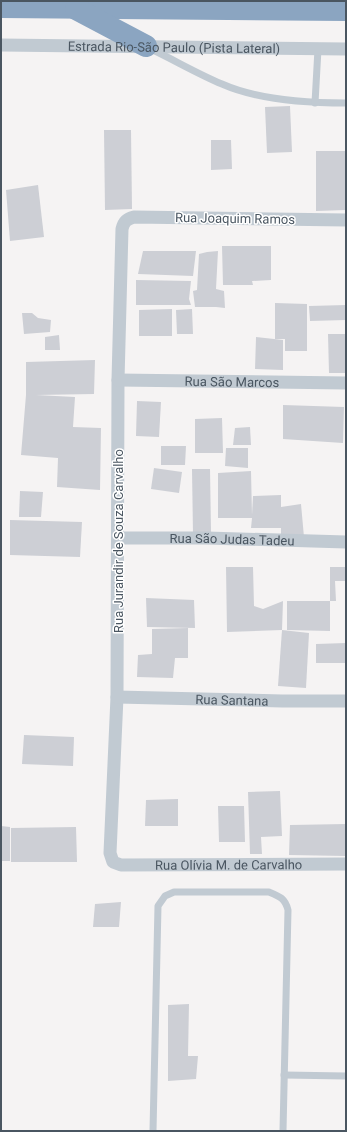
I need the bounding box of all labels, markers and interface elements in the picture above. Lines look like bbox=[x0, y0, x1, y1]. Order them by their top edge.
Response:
street label: Estrada Rio-São Paulo (Pista Lateral) bbox=[68, 39, 280, 56]
street label: Rua Joaquim Ramos bbox=[175, 210, 295, 227]
street label: Rua São Marcos bbox=[185, 374, 280, 390]
street label: Rua Jurandir de Souza Carvalho bbox=[111, 449, 126, 633]
street label: Rua São Judas Tadeu bbox=[170, 531, 295, 549]
street label: Rua Santana bbox=[195, 692, 269, 709]
street label: Rua Olívia M. de Carvalho bbox=[155, 857, 302, 873]

